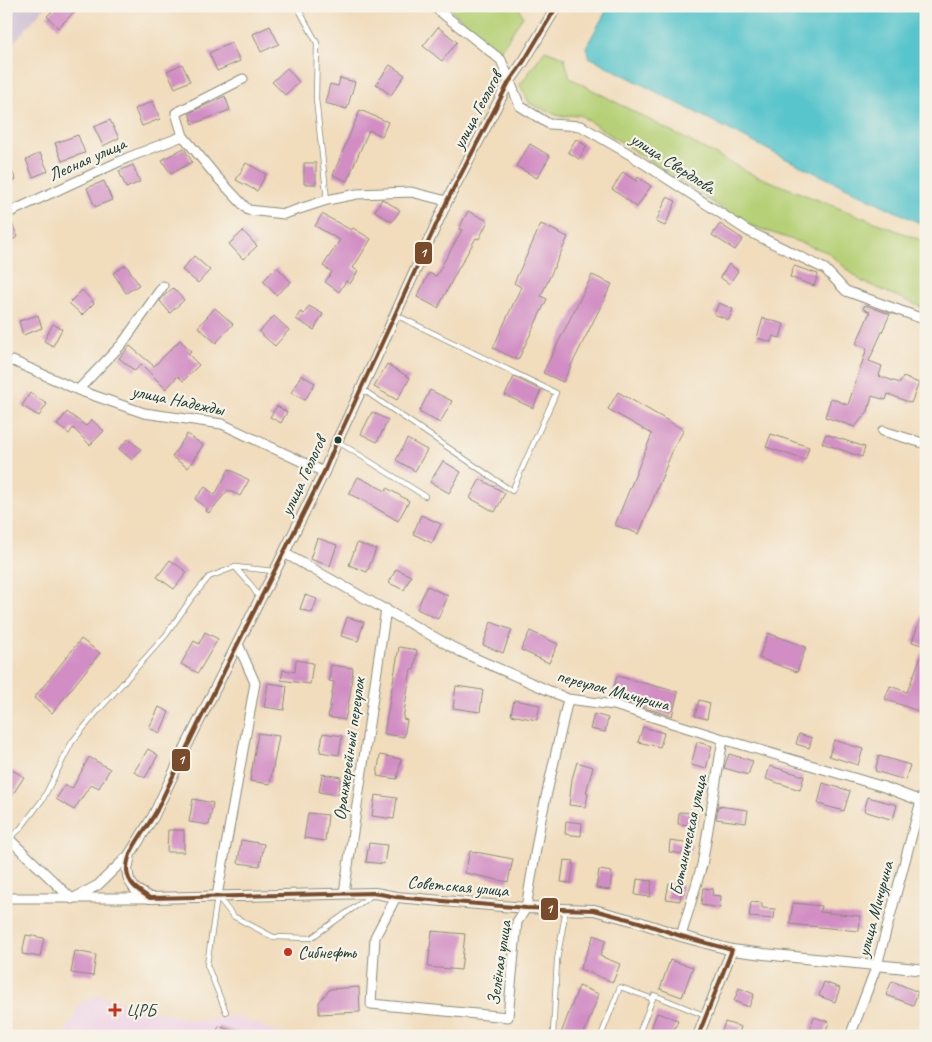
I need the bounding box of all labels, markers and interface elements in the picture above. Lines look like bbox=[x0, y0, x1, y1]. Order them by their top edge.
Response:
street label: улица Геологов bbox=[447, 65, 508, 154]
street label: улица Свердлова bbox=[626, 127, 721, 199]
street label: Лесная улица bbox=[45, 132, 131, 186]
line badge: 1 bbox=[414, 241, 433, 265]
text: 1 bbox=[420, 244, 428, 261]
street label: улица Надежды bbox=[129, 379, 228, 421]
street label: улица Геологов bbox=[275, 430, 332, 520]
unlabelled marker bbox=[333, 435, 343, 445]
street label: переулок Мичурина bbox=[554, 664, 673, 716]
street label: Оранжерейный переулок bbox=[328, 674, 370, 822]
line badge: 1 bbox=[171, 748, 191, 772]
text: 1 bbox=[178, 751, 186, 768]
street label: Ботаническая улица bbox=[665, 771, 712, 897]
street label: улица Мичурина bbox=[851, 858, 899, 960]
street label: Советская улица bbox=[406, 871, 511, 901]
line badge: 1 bbox=[540, 897, 559, 921]
text: 1 bbox=[546, 900, 554, 917]
street label: Зелёная улица bbox=[482, 917, 516, 1007]
place label: Сибнефть bbox=[298, 941, 357, 963]
marker: Сибнефть bbox=[282, 946, 294, 958]
place label: ЦРБ bbox=[126, 999, 158, 1021]
marker: ЦРБ bbox=[108, 1003, 122, 1017]

